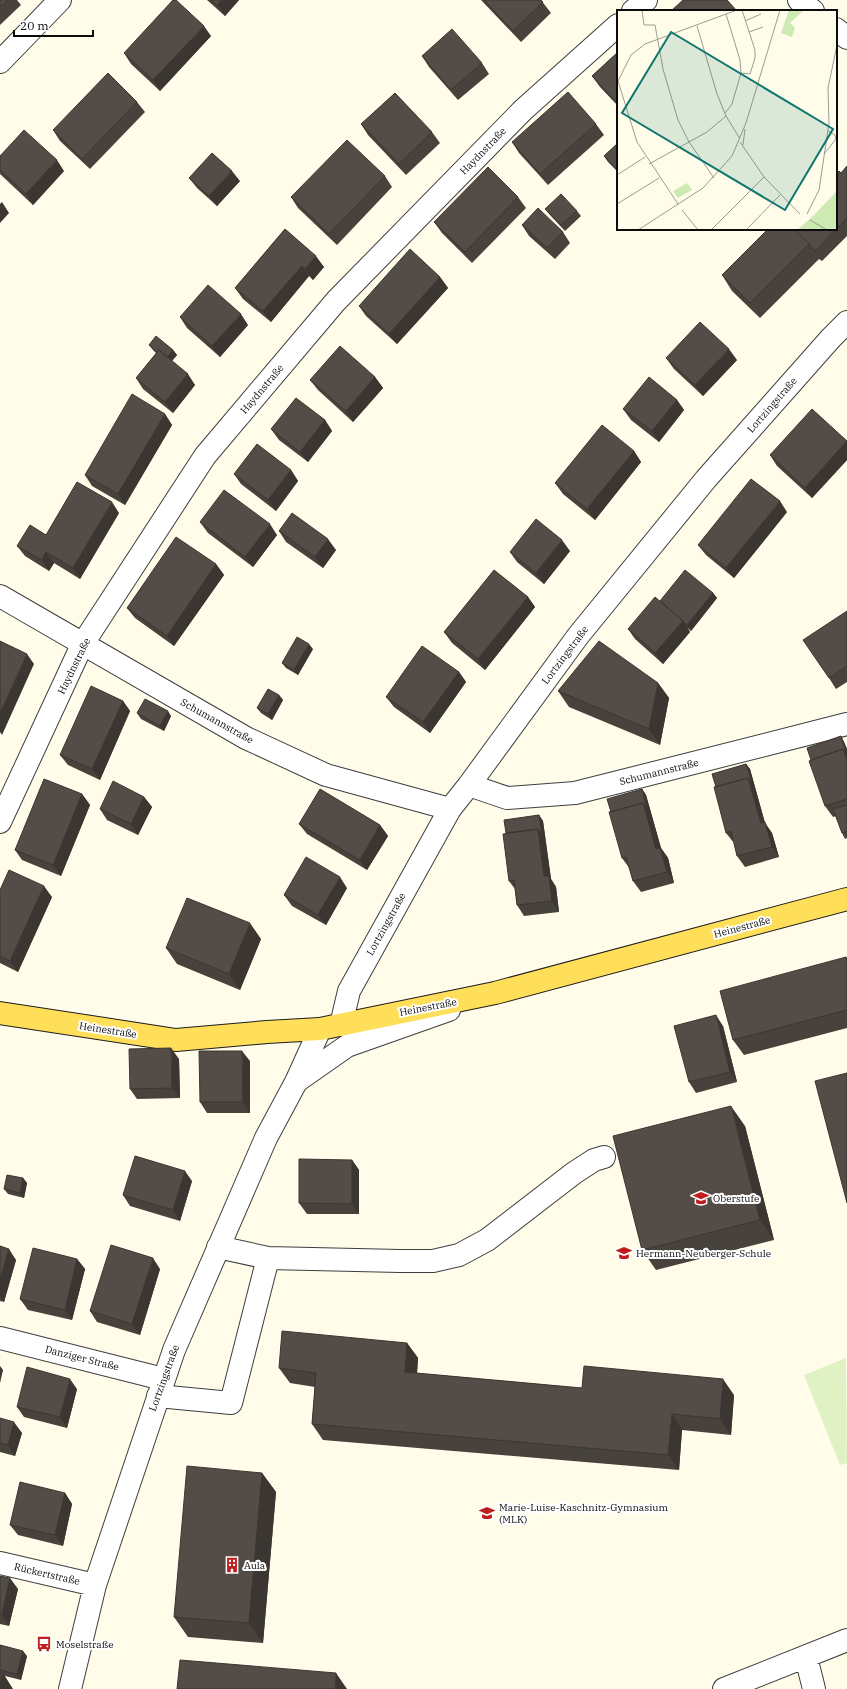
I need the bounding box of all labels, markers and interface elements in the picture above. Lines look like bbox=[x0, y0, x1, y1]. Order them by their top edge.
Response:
inset map bbox=[617, 10, 837, 230]
scale bar bbox=[14, 12, 93, 38]
text: 20 m bbox=[20, 18, 49, 33]
street label: Haydnstraße bbox=[457, 125, 509, 177]
street label: Haydnstraße bbox=[237, 361, 287, 417]
street label: Lortzingstraße bbox=[744, 374, 800, 436]
street label: Lortzingstraße bbox=[539, 623, 591, 687]
street label: Haydnstraße bbox=[55, 636, 93, 696]
street label: Schumannstraße bbox=[178, 696, 256, 746]
street label: Schumannstraße bbox=[618, 756, 700, 788]
street label: Lortzingstraße bbox=[363, 890, 409, 958]
street label: Heinestraße bbox=[712, 913, 772, 941]
street label: Heinestraße bbox=[398, 995, 458, 1019]
street label: Heinestraße bbox=[78, 1019, 138, 1041]
school or university icon: Oberstufe bbox=[692, 1189, 710, 1207]
place label: Oberstufe bbox=[713, 1192, 759, 1205]
school or university icon: Hermann-Neuberger-Schule bbox=[615, 1244, 633, 1262]
place label: Hermann-Neuberger-Schule bbox=[636, 1247, 771, 1260]
street label: Danziger Straße bbox=[44, 1343, 120, 1373]
street label: Lortzingstraße bbox=[146, 1343, 182, 1413]
place label: Marie-Luise-Kaschnitz-Gymnasium (MLK) bbox=[499, 1501, 668, 1526]
school or university icon: Marie-Luise-Kaschnitz-Gymnasium (MLK) bbox=[478, 1504, 496, 1522]
building icon: Aula bbox=[223, 1556, 241, 1574]
place label: Aula bbox=[244, 1559, 266, 1572]
street label: Rückertstraße bbox=[13, 1560, 81, 1588]
bus stop icon: Moselstraße bbox=[35, 1635, 53, 1653]
place label: Moselstraße bbox=[56, 1638, 114, 1651]

